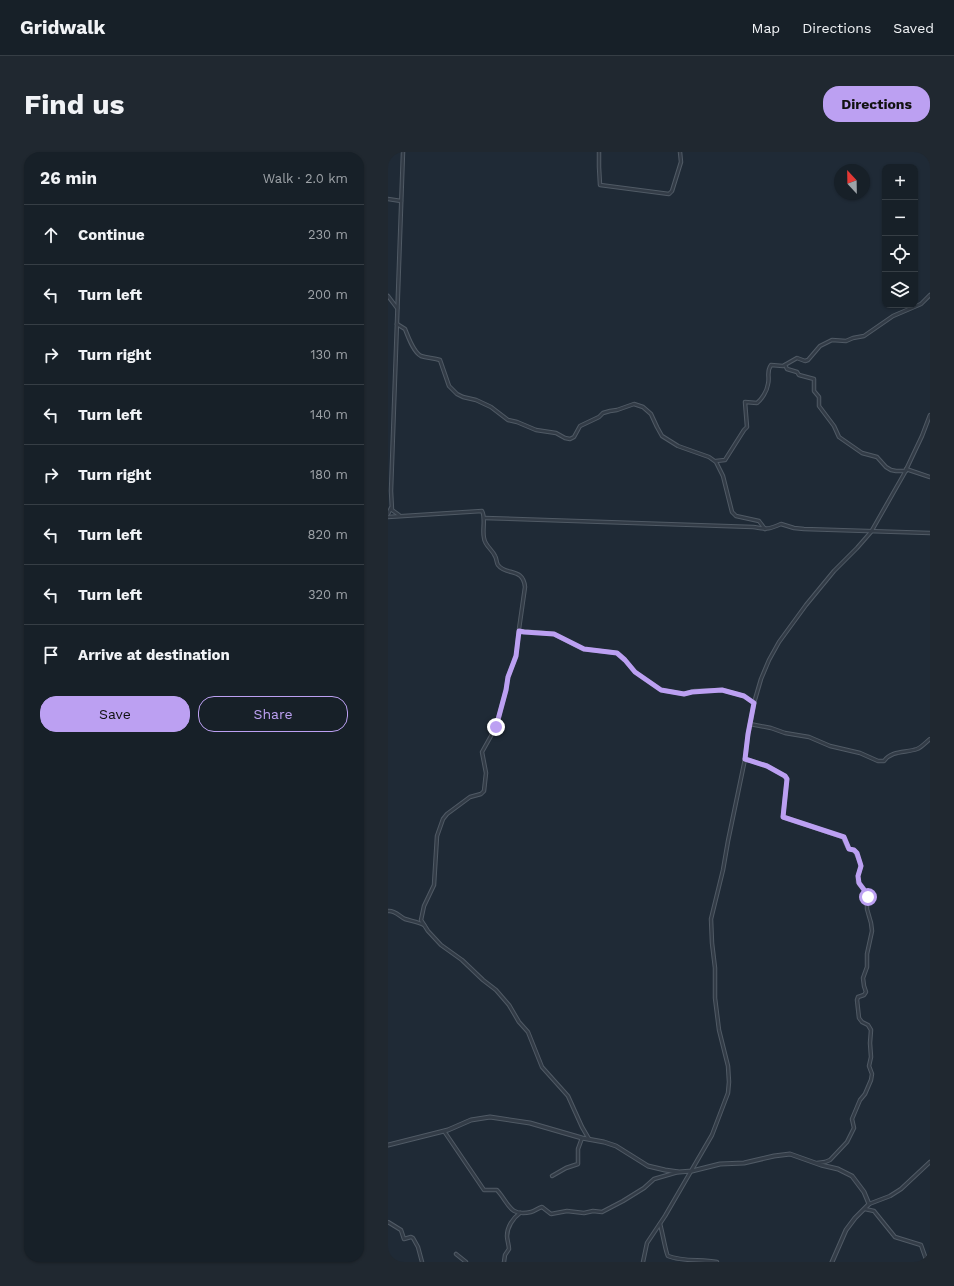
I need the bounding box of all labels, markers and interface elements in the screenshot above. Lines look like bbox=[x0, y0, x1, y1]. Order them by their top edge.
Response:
text: Gridwalk bbox=[20, 16, 105, 39]
text: Map bbox=[752, 20, 780, 36]
text: Directions bbox=[802, 20, 871, 36]
text: Saved bbox=[893, 20, 934, 36]
button: Directions bbox=[823, 86, 930, 122]
text: Find us bbox=[24, 88, 124, 121]
north arrow bbox=[834, 164, 870, 200]
map controls bbox=[882, 164, 918, 308]
button: + bbox=[882, 164, 918, 200]
text: 26 min bbox=[40, 168, 97, 188]
text: Walk · 2.0 km bbox=[263, 171, 348, 186]
button: − bbox=[882, 200, 918, 236]
icon: ahead bbox=[40, 224, 62, 246]
text: Continue bbox=[78, 226, 145, 244]
text: 230 m bbox=[308, 227, 348, 242]
button: locate bbox=[882, 236, 918, 272]
button: layers bbox=[882, 272, 918, 308]
icon: left bbox=[40, 284, 62, 306]
text: Turn left bbox=[78, 286, 142, 304]
text: 200 m bbox=[307, 287, 348, 302]
icon: right bbox=[40, 344, 62, 366]
text: Turn right bbox=[78, 346, 151, 364]
text: 130 m bbox=[310, 347, 348, 362]
icon: left bbox=[40, 404, 62, 426]
text: Turn left bbox=[78, 406, 142, 424]
text: 140 m bbox=[310, 407, 348, 422]
icon: right bbox=[40, 464, 62, 486]
text: Turn right bbox=[78, 466, 151, 484]
text: 180 m bbox=[310, 467, 348, 482]
icon: left bbox=[40, 524, 62, 546]
text: Turn left bbox=[78, 526, 142, 544]
text: 820 m bbox=[308, 527, 348, 542]
icon: left bbox=[40, 584, 62, 606]
text: Turn left bbox=[78, 586, 142, 604]
text: 320 m bbox=[308, 587, 348, 602]
icon: arrive bbox=[40, 644, 62, 666]
text: Arrive at destination bbox=[78, 646, 230, 664]
button: Save bbox=[40, 696, 190, 732]
button: Share bbox=[198, 696, 348, 732]
route end bbox=[487, 718, 505, 736]
route start bbox=[859, 888, 877, 906]

